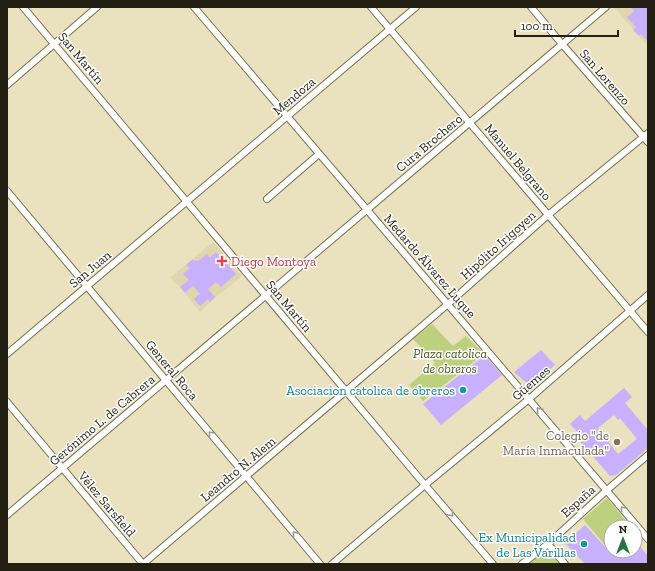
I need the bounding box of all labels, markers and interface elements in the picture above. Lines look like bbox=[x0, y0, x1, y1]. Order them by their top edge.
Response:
scale bar bbox=[515, 12, 618, 38]
text: 100 m bbox=[521, 19, 553, 33]
street label: San Martín bbox=[55, 29, 107, 87]
street label: San Lorenzo bbox=[577, 46, 634, 108]
street label: Mendoza bbox=[270, 73, 319, 118]
street label: Cura Brochero bbox=[393, 111, 465, 175]
street label: Manuel Belgrano bbox=[482, 121, 555, 204]
street label: Hipólito Irigoyen bbox=[457, 207, 539, 283]
street label: Medardo Álvarez Luque bbox=[381, 211, 479, 321]
street label: San Juan bbox=[66, 247, 114, 291]
place label: Diego Montoya bbox=[231, 254, 317, 269]
marker: Diego Montoya bbox=[216, 255, 228, 267]
street label: San Martín bbox=[263, 277, 315, 335]
street label: General Roca bbox=[143, 337, 202, 404]
park label: Plaza catolica de obreros bbox=[413, 346, 487, 376]
street label: Güemes bbox=[509, 362, 553, 404]
street label: Gerónimo L. de Cabrera bbox=[46, 371, 158, 469]
place label: Asociacion catolica de obreros bbox=[286, 383, 455, 398]
marker: Asociacion catolica de obreros bbox=[458, 385, 468, 395]
one-way arrow bbox=[536, 408, 543, 415]
place label: Colegio "de María Inmaculada" bbox=[503, 428, 609, 458]
one-way arrow bbox=[209, 432, 216, 439]
street label: Leandro N. Alem bbox=[198, 433, 279, 505]
marker: Colegio "de María Inmaculada" bbox=[612, 437, 622, 447]
street label: Vélez Sarsfield bbox=[75, 468, 139, 540]
street label: España bbox=[558, 481, 599, 520]
one-way arrow bbox=[621, 507, 628, 514]
one-way arrow bbox=[446, 510, 453, 517]
north arrow bbox=[603, 519, 643, 559]
text: N bbox=[619, 523, 628, 536]
place label: Ex Municipalidad de Las Varillas bbox=[478, 530, 576, 560]
one-way arrow bbox=[292, 531, 299, 539]
marker: Ex Municipalidad de Las Varillas bbox=[579, 539, 589, 549]

